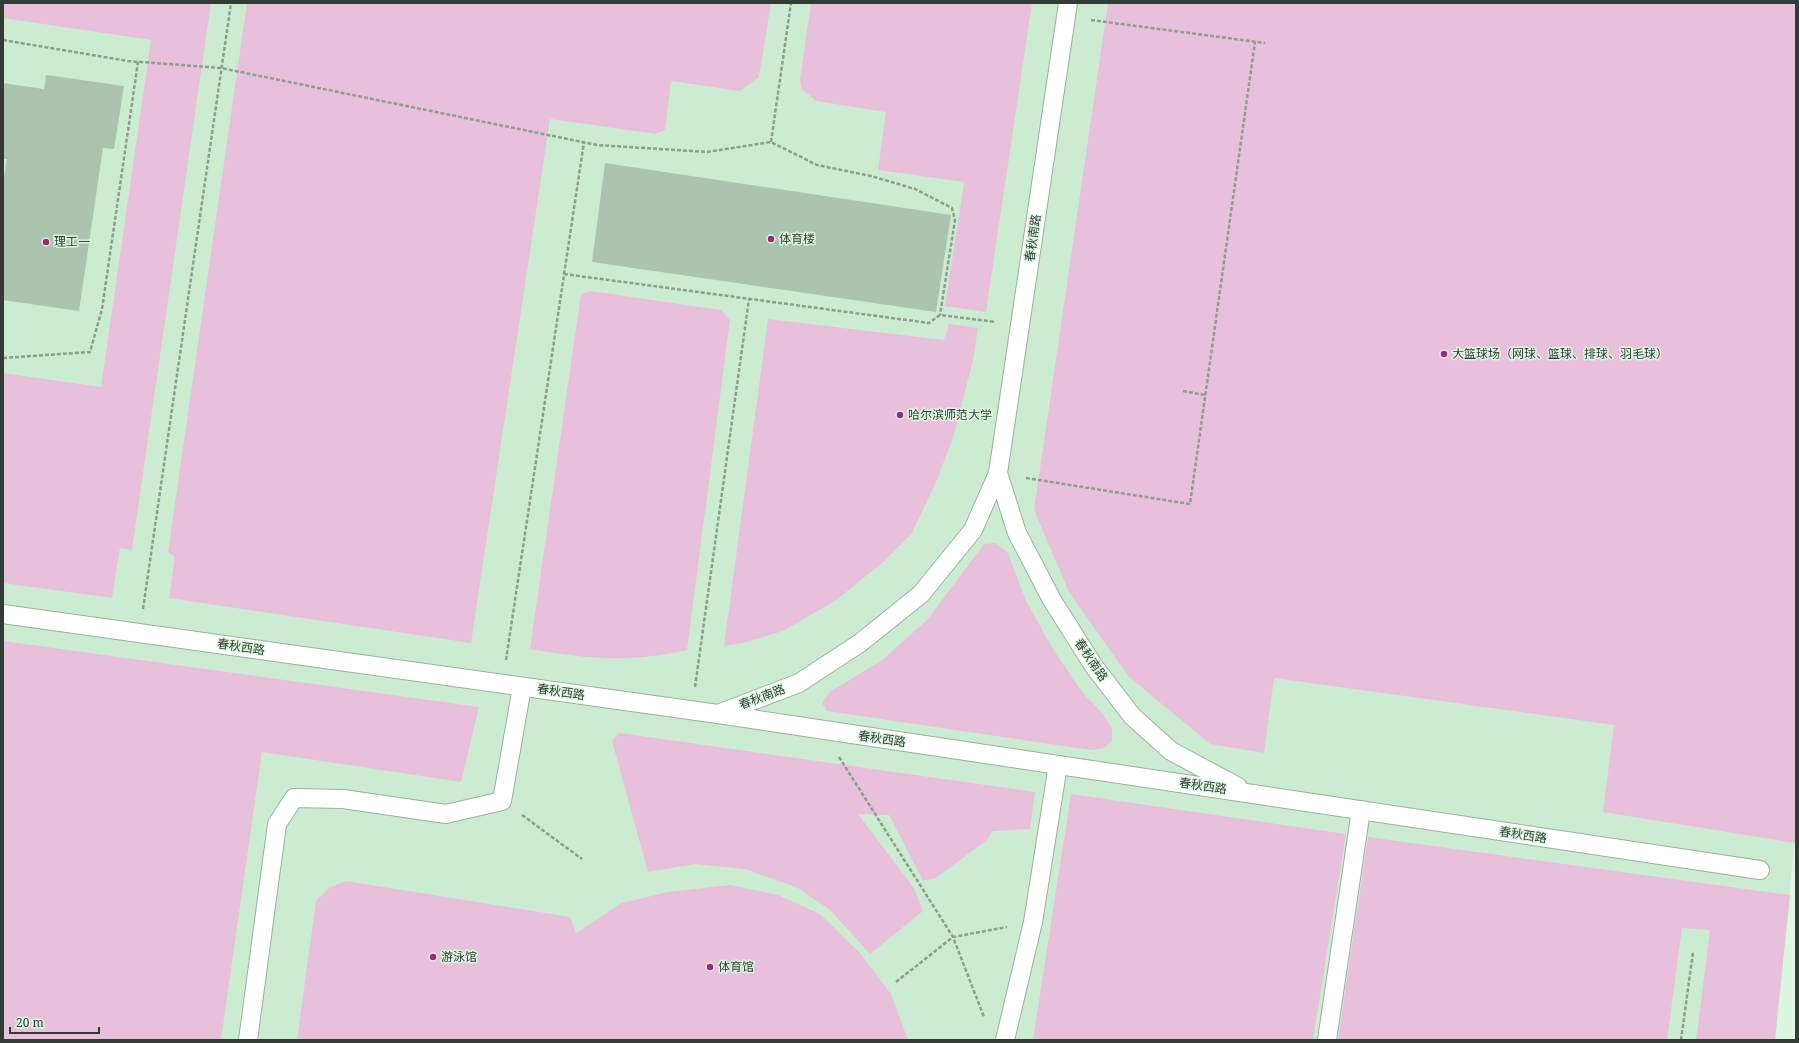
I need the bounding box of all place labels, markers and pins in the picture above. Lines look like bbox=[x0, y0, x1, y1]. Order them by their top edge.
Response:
place label: 体育楼 bbox=[779, 230, 815, 247]
place label: 理工一 bbox=[54, 233, 90, 250]
marker: 体育楼 bbox=[766, 234, 776, 244]
marker: 理工一 bbox=[41, 237, 51, 247]
place label: 大篮球场（网球、篮球、排球、羽毛球） bbox=[1452, 345, 1668, 362]
marker: 大篮球场（网球、篮球、排球、羽毛球） bbox=[1439, 349, 1449, 359]
place label: 哈尔滨师范大学 bbox=[908, 406, 992, 423]
marker: 哈尔滨师范大学 bbox=[895, 410, 905, 420]
place label: 游泳馆 bbox=[441, 948, 477, 965]
marker: 游泳馆 bbox=[428, 952, 438, 962]
place label: 体育馆 bbox=[718, 958, 754, 975]
marker: 体育馆 bbox=[705, 962, 715, 972]

